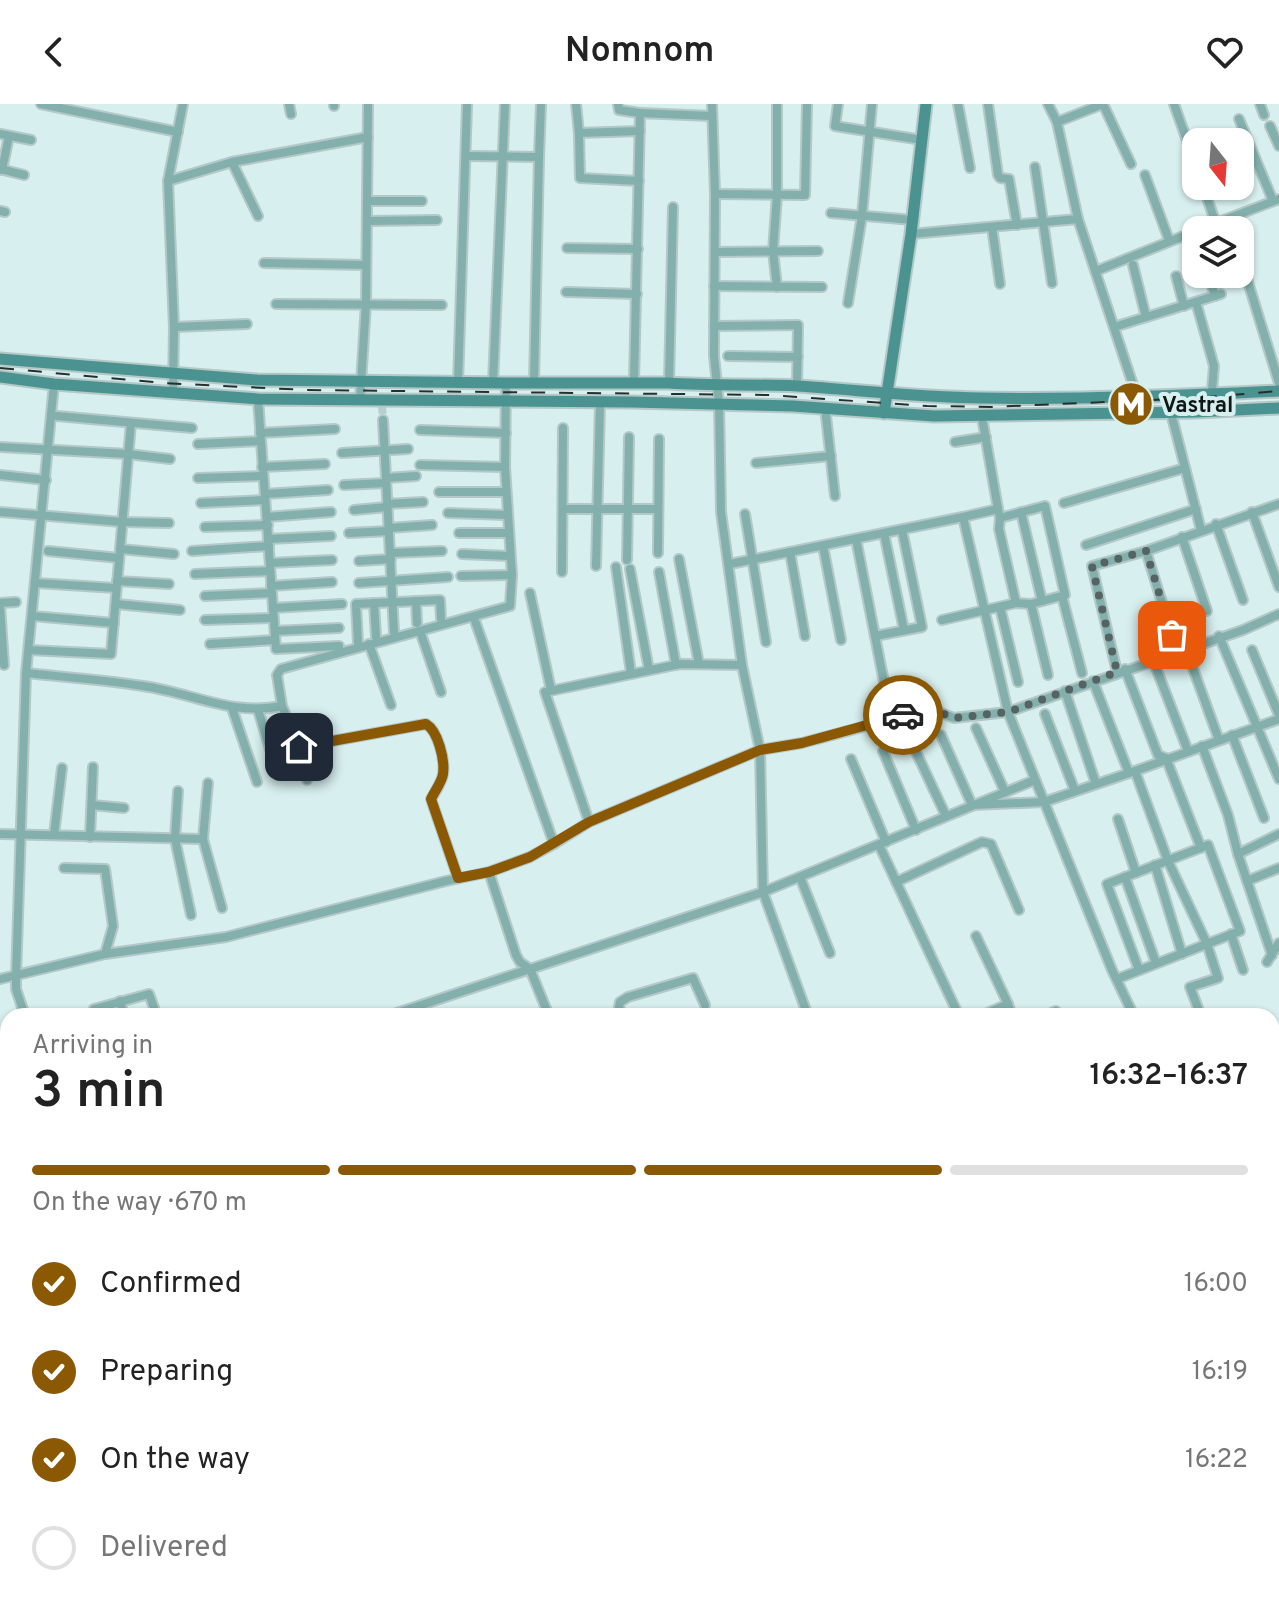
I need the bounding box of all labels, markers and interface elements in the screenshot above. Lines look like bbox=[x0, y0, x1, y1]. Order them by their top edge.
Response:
text: Nomnom bbox=[565, 29, 714, 75]
icon: back bbox=[32, 30, 76, 74]
icon: heart bbox=[1203, 30, 1247, 74]
north arrow bbox=[1182, 128, 1254, 200]
map controls bbox=[1182, 128, 1254, 288]
button: layers bbox=[1182, 216, 1254, 288]
metro station icon: Vastral bbox=[1107, 380, 1155, 428]
place label: Vastral bbox=[1162, 393, 1233, 420]
pin bbox=[1138, 601, 1206, 669]
icon: bag bbox=[1150, 613, 1194, 657]
courier bbox=[863, 675, 943, 755]
icon: car bbox=[881, 693, 925, 737]
pin bbox=[265, 713, 333, 781]
icon: home bbox=[277, 725, 321, 769]
text: Arriving in bbox=[32, 1030, 153, 1063]
text: 16:32–16:37 bbox=[1089, 1058, 1248, 1095]
text: 3 min bbox=[32, 1060, 165, 1126]
text: On the way · 670 m bbox=[32, 1187, 247, 1220]
icon: check bbox=[32, 1262, 76, 1306]
text: Confirmed bbox=[100, 1266, 242, 1303]
text: 16:00 bbox=[1184, 1268, 1248, 1301]
icon: check bbox=[32, 1350, 76, 1394]
text: Preparing bbox=[100, 1354, 233, 1391]
text: 16:19 bbox=[1192, 1356, 1248, 1389]
icon: check bbox=[32, 1438, 76, 1482]
text: On the way bbox=[100, 1442, 250, 1479]
text: 16:22 bbox=[1185, 1444, 1248, 1477]
text: Delivered bbox=[100, 1530, 228, 1567]

